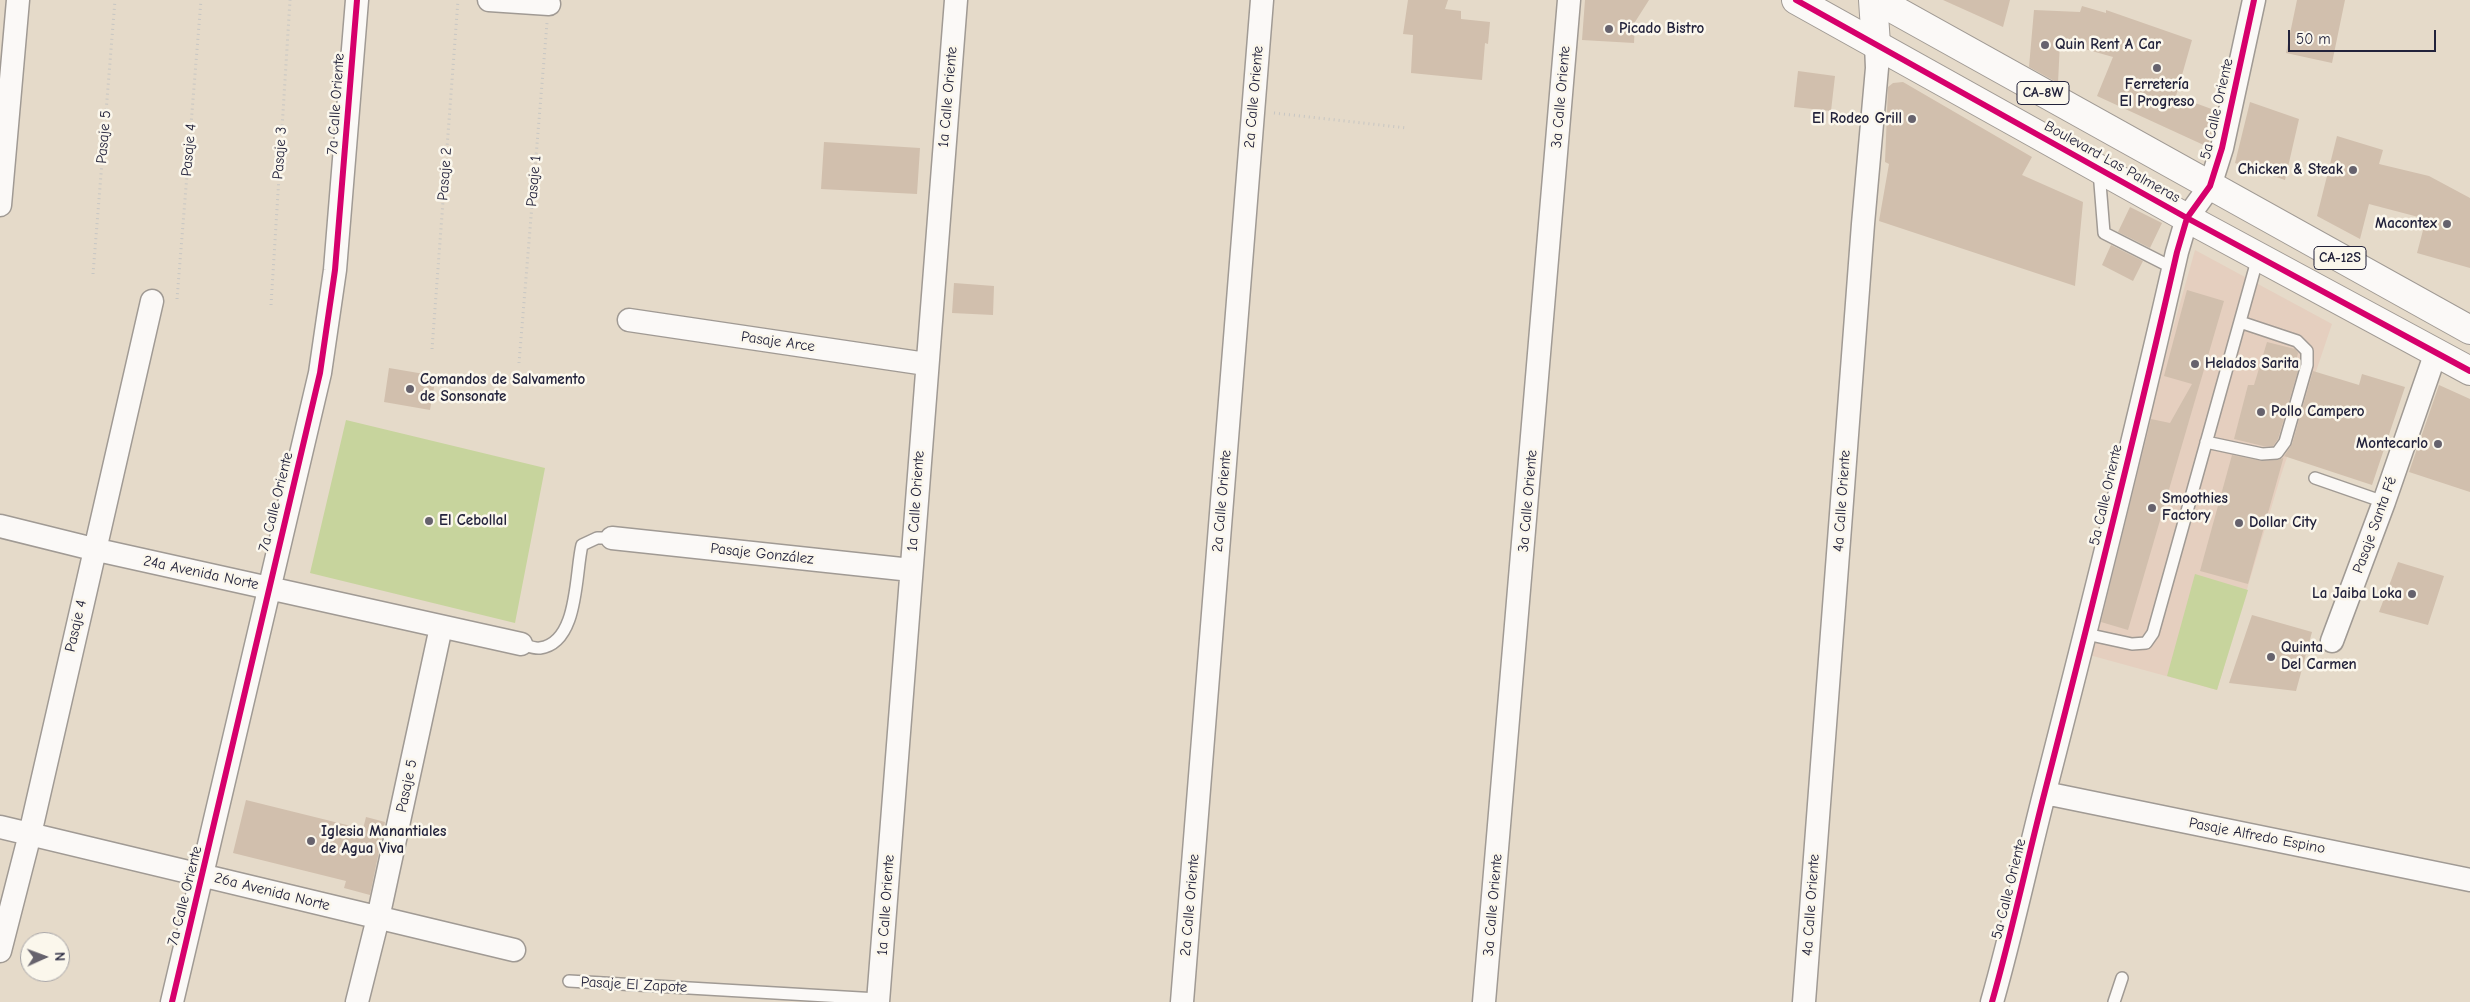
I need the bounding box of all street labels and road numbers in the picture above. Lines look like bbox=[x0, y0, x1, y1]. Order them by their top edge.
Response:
street label: 2a Calle Oriente bbox=[1241, 45, 1267, 149]
street label: 3a Calle Oriente bbox=[1548, 45, 1574, 149]
street label: 1a Calle Oriente bbox=[935, 46, 961, 148]
street label: 7a Calle Oriente bbox=[323, 52, 349, 156]
street label: 5a Calle Oriente bbox=[2197, 57, 2237, 161]
road number: CA-8W bbox=[2017, 82, 2069, 105]
street label: Pasaje 5 bbox=[93, 109, 115, 165]
street label: Boulevard Las Palmeras bbox=[2041, 117, 2183, 207]
street label: Pasaje 4 bbox=[178, 123, 200, 177]
street label: Pasaje 3 bbox=[269, 126, 291, 180]
street label: Pasaje 2 bbox=[434, 147, 456, 201]
street label: Pasaje 1 bbox=[523, 155, 545, 207]
road number: CA-12S bbox=[2314, 247, 2366, 270]
street label: Pasaje Arce bbox=[740, 328, 816, 356]
street label: 5a Calle Oriente bbox=[2086, 443, 2126, 547]
street label: 2a Calle Oriente bbox=[1209, 449, 1235, 553]
street label: 3a Calle Oriente bbox=[1515, 449, 1541, 553]
street label: 4a Calle Oriente bbox=[1829, 449, 1855, 553]
street label: 7a Calle Oriente bbox=[255, 450, 297, 554]
street label: 1a Calle Oriente bbox=[904, 450, 928, 552]
street label: Pasaje Santa Fé bbox=[2349, 474, 2401, 576]
street label: Pasaje González bbox=[709, 540, 815, 568]
street label: 24a Avenida Norte bbox=[142, 552, 260, 594]
street label: Pasaje 4 bbox=[61, 598, 91, 654]
street label: Pasaje 5 bbox=[393, 758, 421, 814]
street label: Pasaje Alfredo Espino bbox=[2187, 814, 2327, 858]
street label: 5a Calle Oriente bbox=[1988, 837, 2030, 941]
street label: 7a Calle Oriente bbox=[164, 844, 206, 948]
street label: 2a Calle Oriente bbox=[1177, 853, 1203, 957]
street label: 3a Calle Oriente bbox=[1480, 853, 1506, 957]
street label: 4a Calle Oriente bbox=[1798, 853, 1824, 957]
street label: 1a Calle Oriente bbox=[874, 854, 898, 956]
street label: 26a Avenida Norte bbox=[212, 869, 332, 915]
street label: Pasaje El Zapote bbox=[580, 973, 688, 997]

